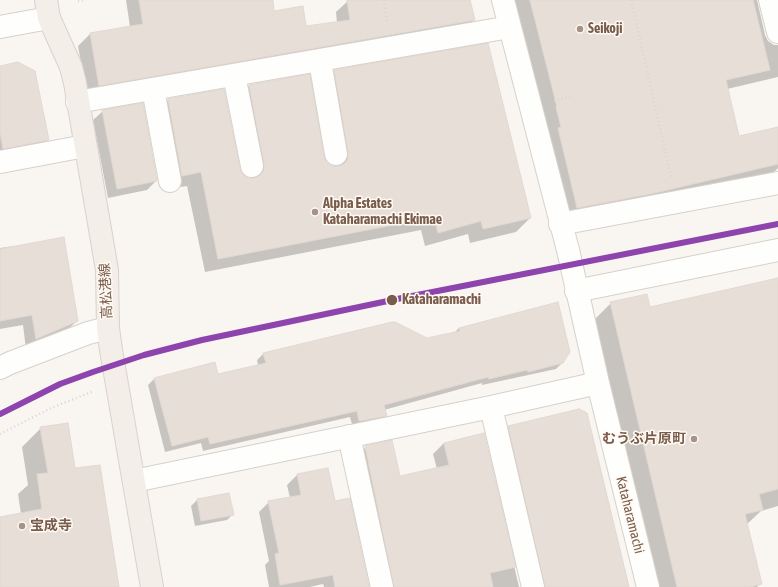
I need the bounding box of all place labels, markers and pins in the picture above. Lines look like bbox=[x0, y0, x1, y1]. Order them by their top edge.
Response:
place label: Seikoji bbox=[588, 21, 622, 37]
marker: Seikoji bbox=[575, 24, 585, 34]
place label: Alpha Estates Kataharamachi Ekimae bbox=[323, 196, 442, 228]
marker: Alpha Estates Kataharamachi Ekimae bbox=[310, 207, 320, 217]
place label: Kataharamachi bbox=[402, 292, 481, 308]
marker: Kataharamachi bbox=[385, 293, 399, 307]
place label: むうぶ片原町 bbox=[602, 431, 686, 447]
marker: むうぶ片原町 bbox=[689, 434, 699, 444]
place label: 宝成寺 bbox=[30, 518, 72, 534]
marker: 宝成寺 bbox=[17, 521, 27, 531]

